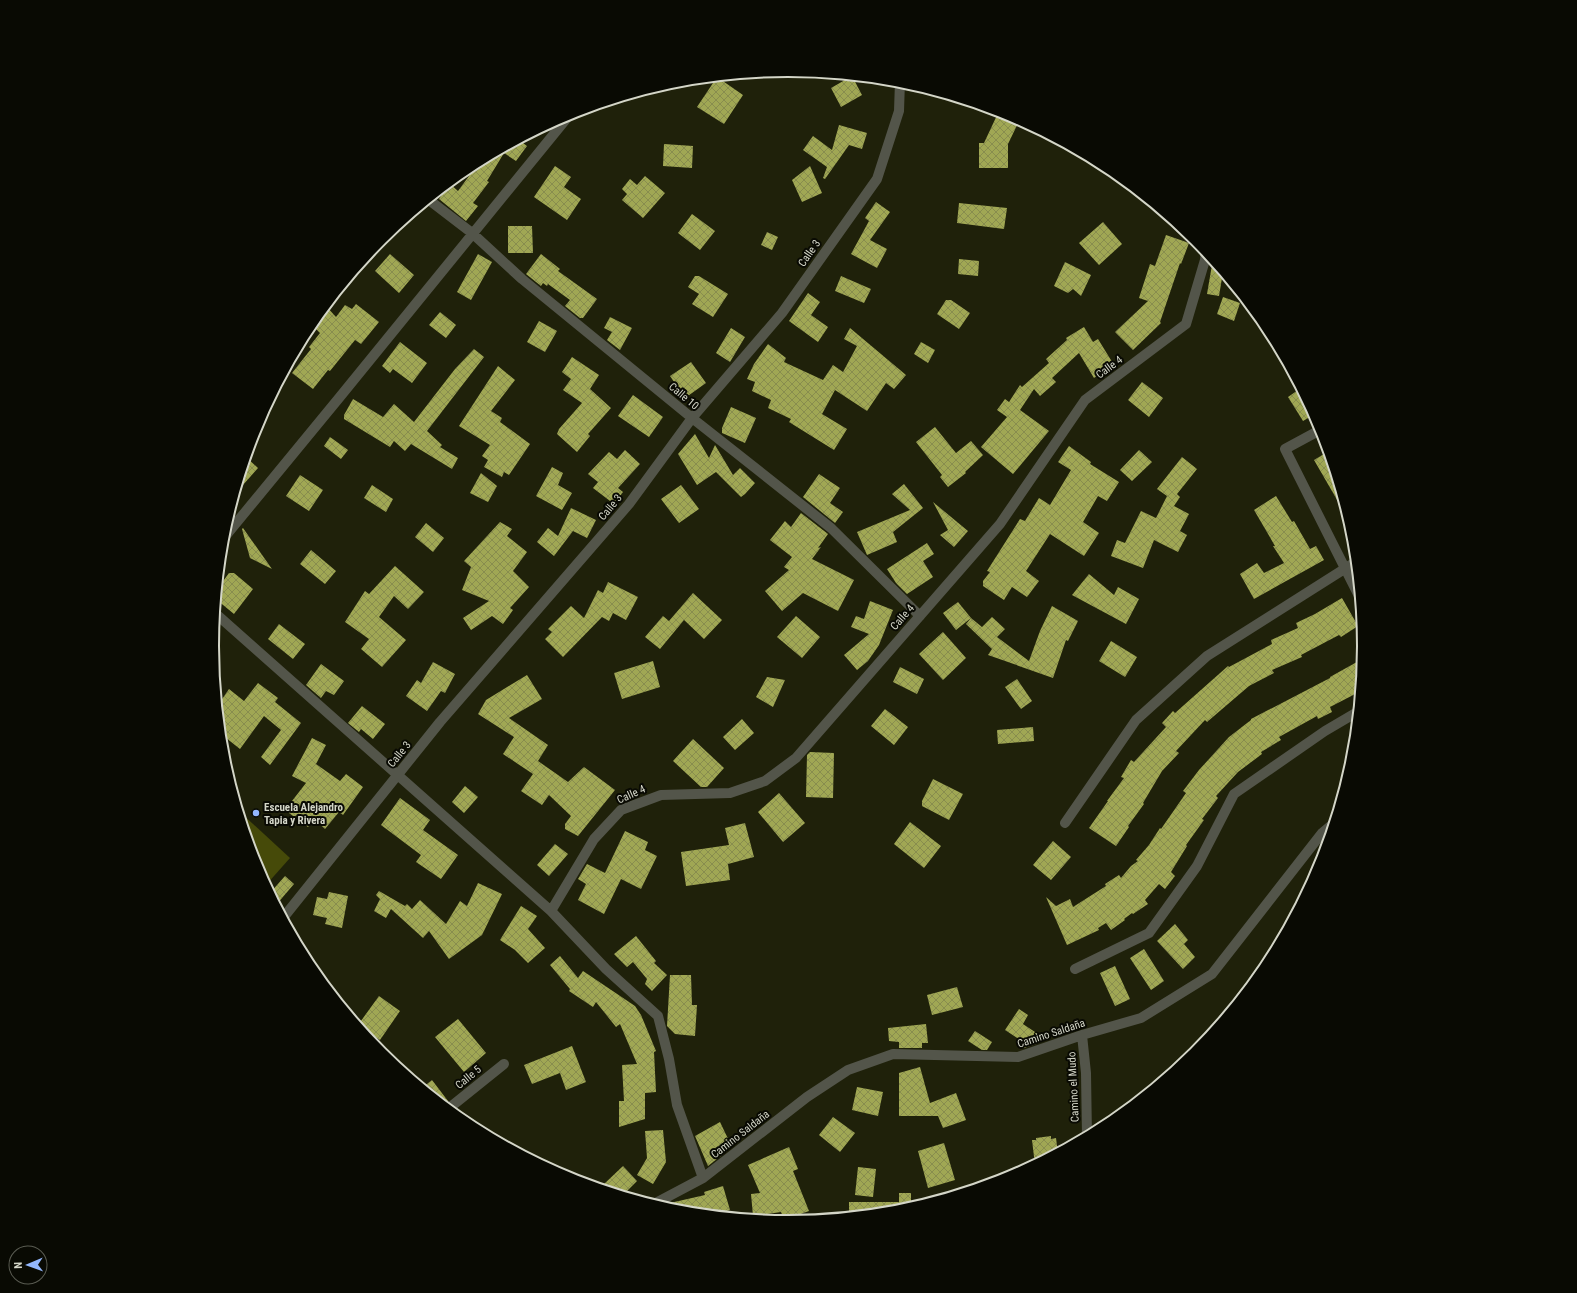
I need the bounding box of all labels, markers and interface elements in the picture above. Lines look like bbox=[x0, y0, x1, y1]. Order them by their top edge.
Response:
street label: Calle 3 bbox=[796, 237, 823, 269]
street label: Calle 4 bbox=[1094, 353, 1126, 382]
street label: Calle 10 bbox=[666, 380, 701, 413]
street label: Calle 3 bbox=[596, 492, 625, 523]
street label: Calle 4 bbox=[888, 601, 917, 633]
street label: Calle 3 bbox=[385, 739, 414, 770]
street label: Calle 4 bbox=[615, 782, 648, 806]
place label: Escuela Alejandro Tapia y Rivera bbox=[264, 801, 343, 827]
marker: Escuela Alejandro Tapia y Rivera bbox=[251, 808, 261, 818]
street label: Camino Saldaña bbox=[1016, 1016, 1087, 1051]
street label: Camino el Mudo bbox=[1065, 1051, 1082, 1123]
street label: Calle 5 bbox=[453, 1063, 484, 1092]
street label: Camino Saldaña bbox=[709, 1108, 772, 1161]
north arrow bbox=[8, 1245, 48, 1285]
text: N bbox=[12, 1261, 25, 1269]

